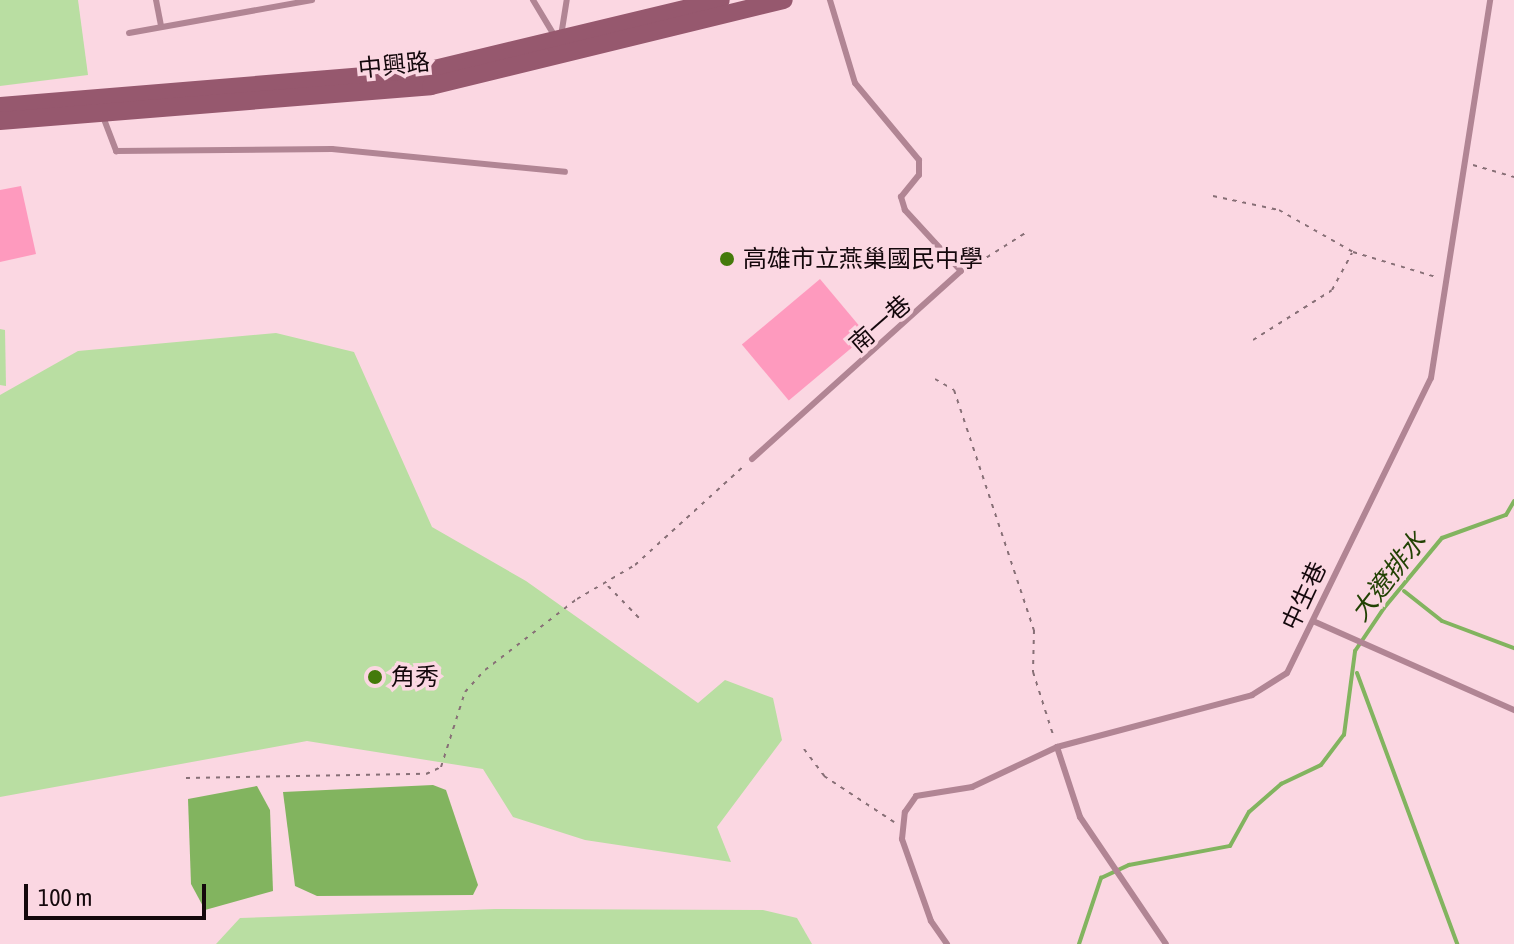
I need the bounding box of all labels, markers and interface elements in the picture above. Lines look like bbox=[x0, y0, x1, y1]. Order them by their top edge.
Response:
street label: 中興路 bbox=[357, 47, 431, 83]
place label: 高雄市立燕巢國民中學 bbox=[743, 245, 983, 273]
marker: 高雄市立燕巢國民中學 bbox=[718, 250, 736, 268]
street label: 南一巷 bbox=[843, 290, 917, 358]
water label: 大遼排水 bbox=[1345, 526, 1433, 628]
street label: 中生巷 bbox=[1276, 557, 1332, 635]
place label: 角秀 bbox=[391, 663, 439, 691]
marker: 角秀 bbox=[366, 668, 384, 686]
scale bar bbox=[28, 868, 210, 918]
text: 100 m bbox=[38, 884, 92, 911]

